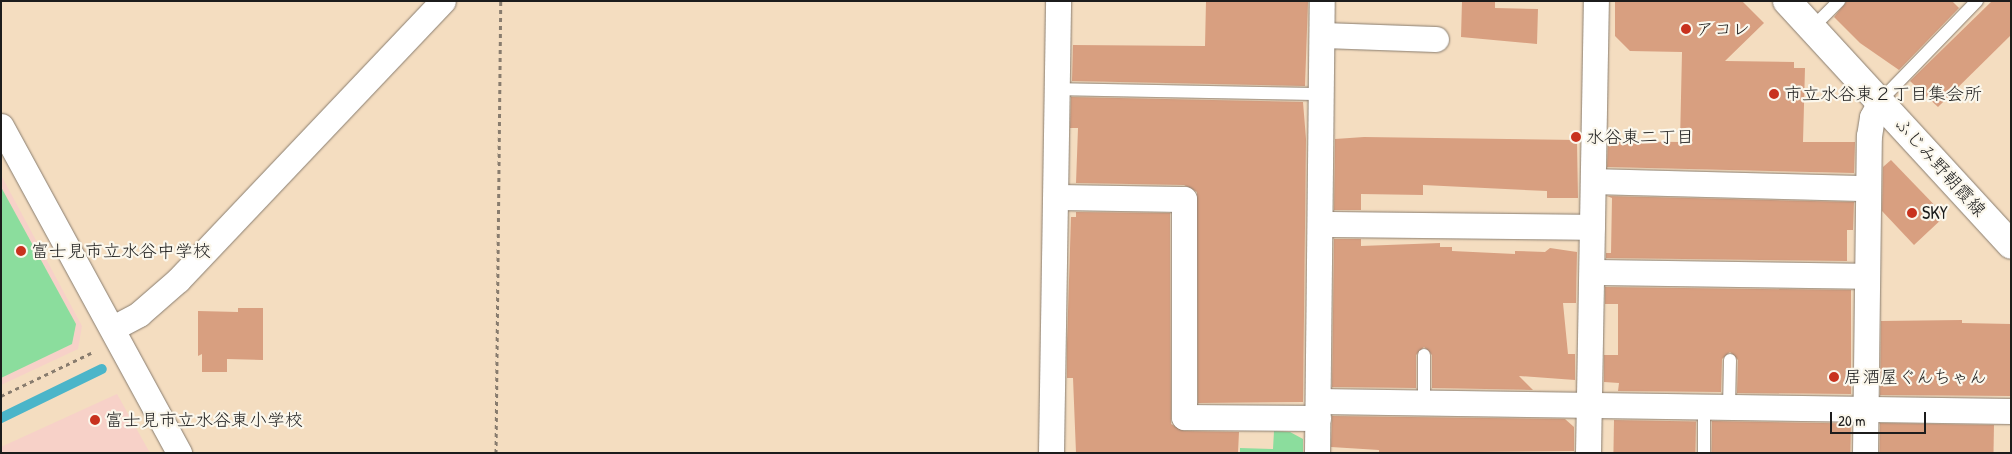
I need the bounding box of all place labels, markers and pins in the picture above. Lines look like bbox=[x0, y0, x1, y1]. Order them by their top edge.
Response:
place label: アコレ bbox=[1696, 18, 1750, 40]
marker: アコレ bbox=[1680, 23, 1692, 35]
place label: 市立水谷東２丁目集会所 bbox=[1784, 83, 1982, 105]
marker: 市立水谷東２丁目集会所 bbox=[1768, 88, 1780, 100]
place label: 水谷東二丁目 bbox=[1586, 126, 1694, 148]
marker: 水谷東二丁目 bbox=[1570, 131, 1582, 143]
place label: SKY bbox=[1922, 202, 1948, 224]
marker: SKY bbox=[1906, 207, 1918, 219]
place label: 富士見市立水谷中学校 bbox=[31, 240, 211, 262]
marker: 富士見市立水谷中学校 bbox=[15, 245, 27, 257]
place label: 居酒屋ぐんちゃん bbox=[1844, 366, 1988, 388]
marker: 居酒屋ぐんちゃん bbox=[1828, 371, 1840, 383]
place label: 富士見市立水谷東小学校 bbox=[105, 409, 303, 431]
marker: 富士見市立水谷東小学校 bbox=[89, 414, 101, 426]

